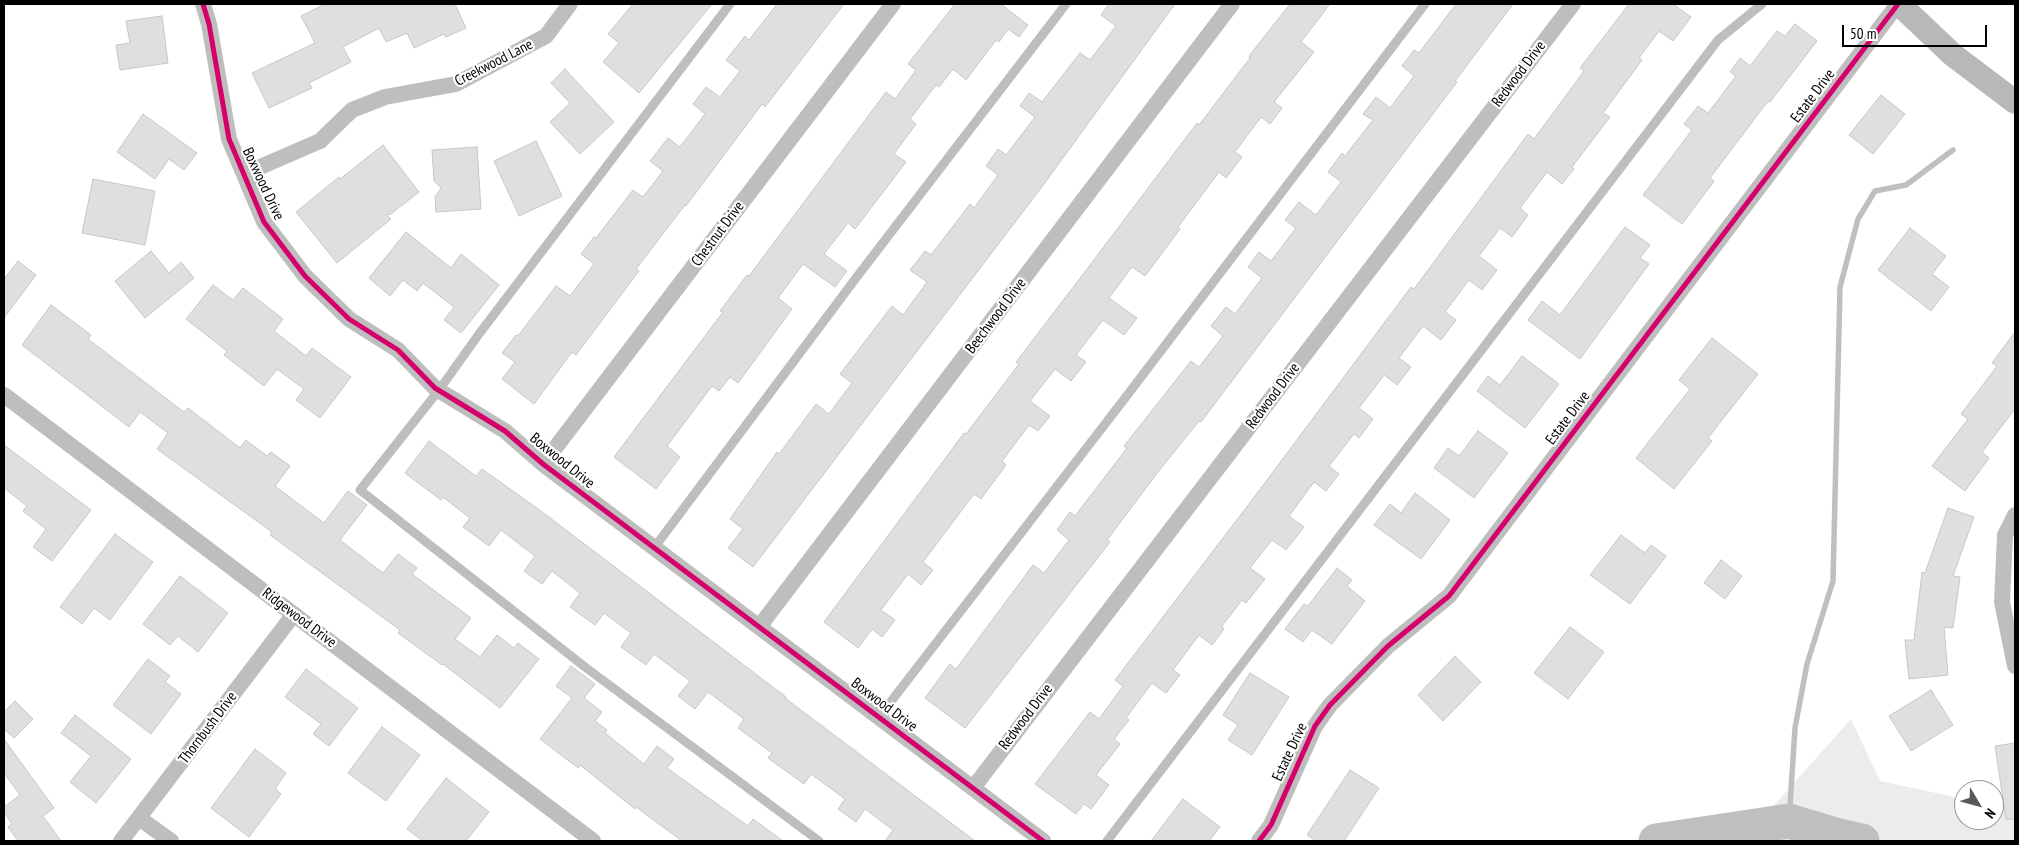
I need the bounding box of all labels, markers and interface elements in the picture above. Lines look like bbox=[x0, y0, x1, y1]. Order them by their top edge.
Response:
scale bar bbox=[1844, 15, 1989, 47]
text: 50 m bbox=[1850, 24, 1876, 43]
street label: Creekwood Lane bbox=[452, 36, 536, 90]
street label: Redwood Drive bbox=[1488, 37, 1550, 111]
street label: Estate Drive bbox=[1787, 66, 1839, 126]
street label: Boxwood Drive bbox=[238, 145, 288, 223]
street label: Chestnut Drive bbox=[688, 198, 748, 270]
street label: Beechwood Drive bbox=[962, 275, 1030, 357]
street label: Redwood Drive bbox=[1242, 359, 1304, 433]
street label: Estate Drive bbox=[1542, 388, 1594, 448]
street label: Boxwood Drive bbox=[526, 429, 598, 493]
street label: Ridgewood Drive bbox=[258, 584, 340, 652]
street label: Boxwood Drive bbox=[847, 674, 921, 736]
street label: Redwood Drive bbox=[995, 680, 1057, 754]
street label: Thornbush Drive bbox=[175, 688, 241, 768]
street label: Estate Drive bbox=[1269, 720, 1311, 784]
north arrow bbox=[1954, 780, 2004, 830]
text: N bbox=[1981, 805, 2000, 822]

